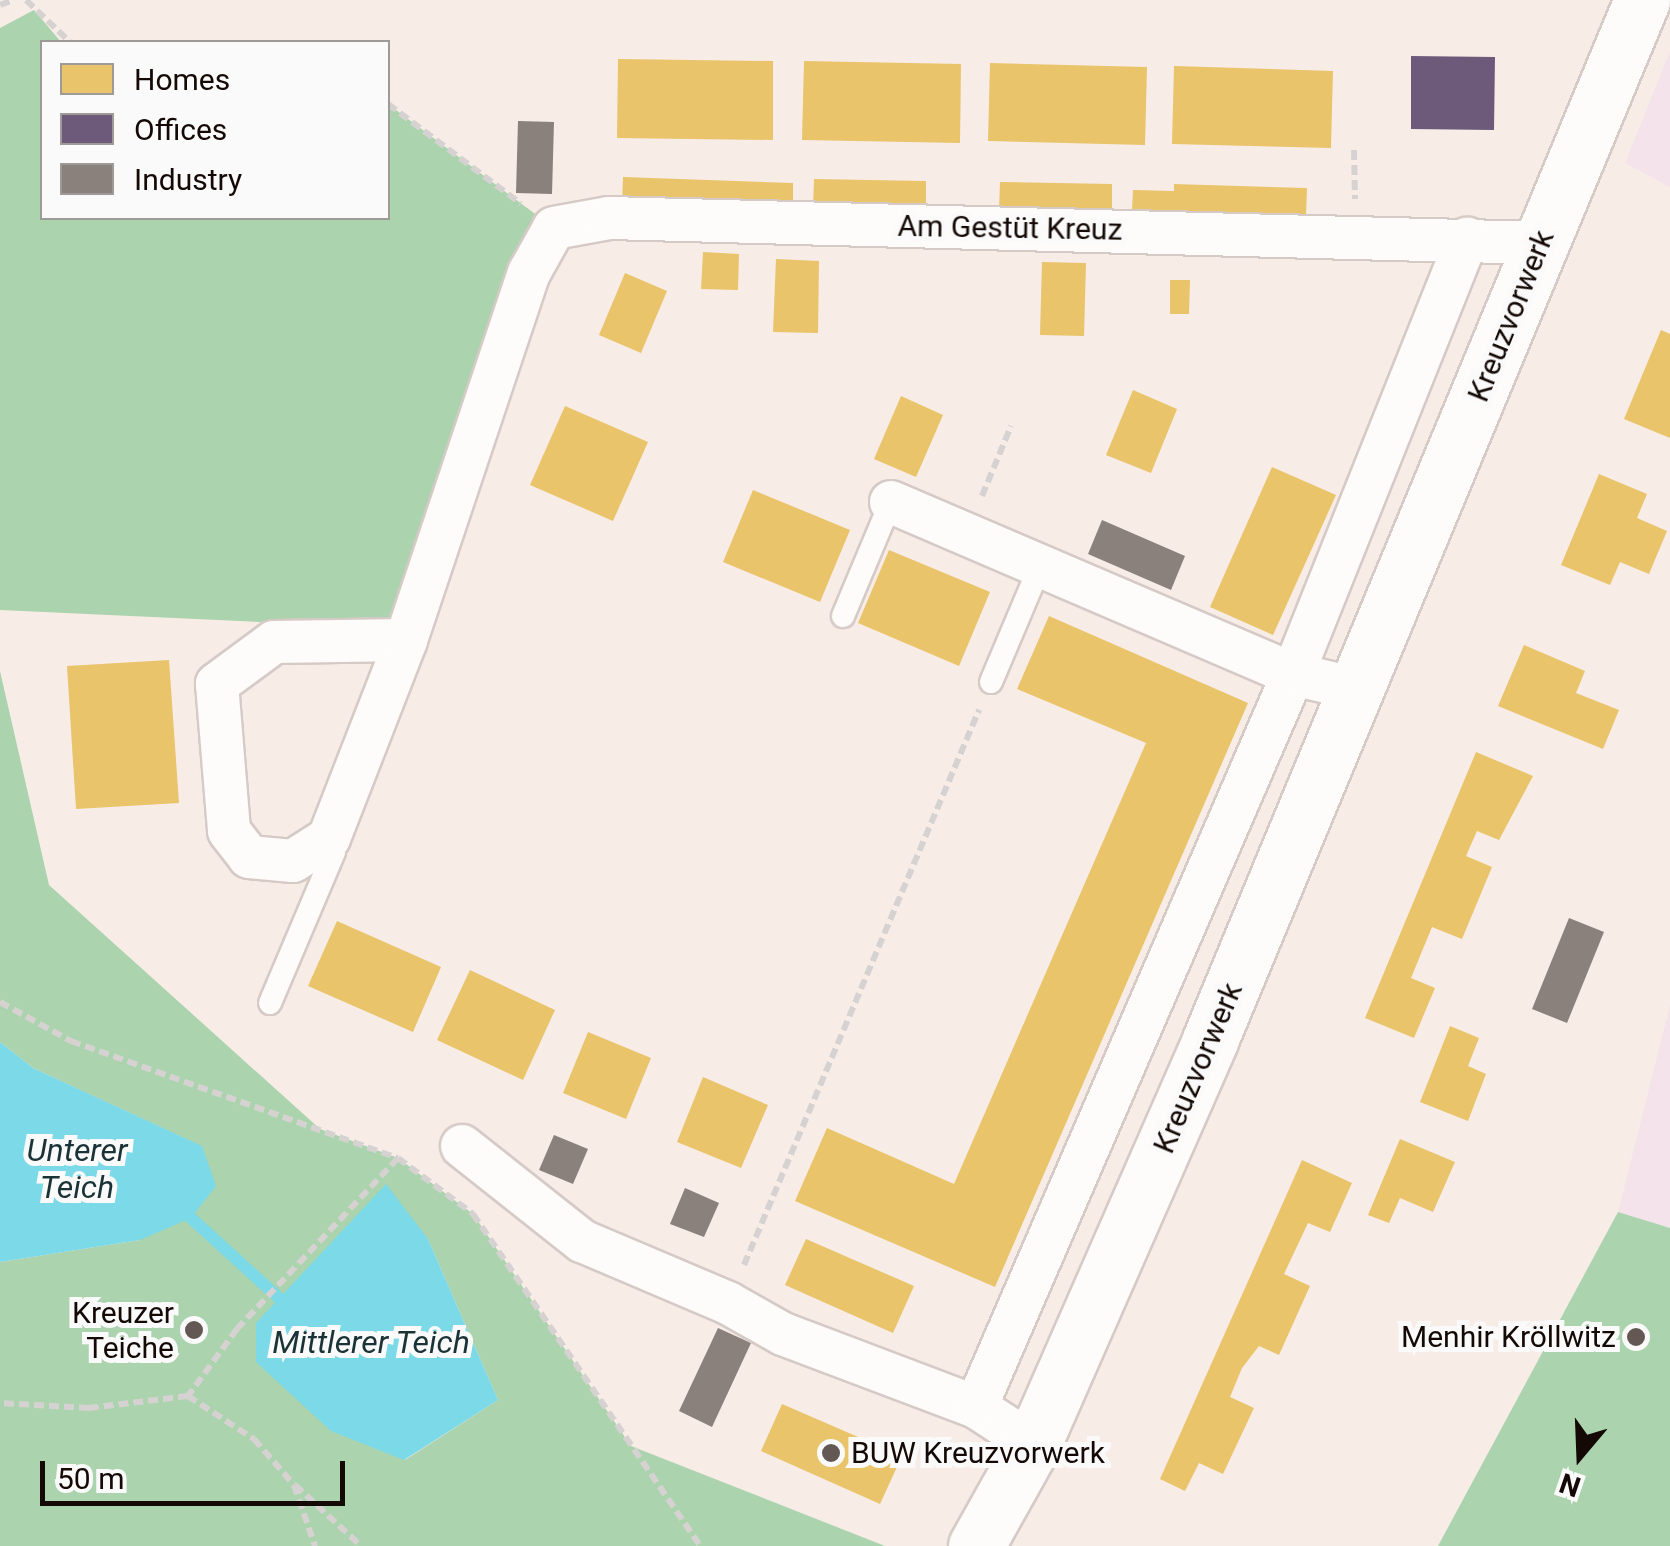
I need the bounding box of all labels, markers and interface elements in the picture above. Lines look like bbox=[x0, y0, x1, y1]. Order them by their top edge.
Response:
legend bbox=[40, 40, 390, 220]
text: Homes bbox=[134, 62, 230, 97]
text: Offices bbox=[134, 112, 227, 147]
text: Industry bbox=[134, 162, 242, 197]
street label: Am Gestüt Kreuz bbox=[897, 208, 1123, 248]
street label: Kreuzvorwerk bbox=[1460, 225, 1562, 407]
street label: Kreuzvorwerk bbox=[1146, 977, 1250, 1159]
water label: Unterer Teich bbox=[26, 1132, 128, 1207]
place label: Kreuzer Teiche bbox=[72, 1295, 174, 1366]
marker: Kreuzer Teiche bbox=[183, 1319, 205, 1341]
place label: Menhir Kröllwitz bbox=[1401, 1319, 1616, 1355]
water label: Mittlerer Teich bbox=[272, 1323, 470, 1361]
marker: Menhir Kröllwitz bbox=[1625, 1326, 1647, 1348]
north arrow bbox=[1530, 1406, 1630, 1506]
place label: BUW Kreuzvorwerk bbox=[851, 1435, 1105, 1471]
scale bar bbox=[45, 1441, 350, 1503]
marker: BUW Kreuzvorwerk bbox=[820, 1442, 842, 1464]
text: 50 m bbox=[57, 1461, 124, 1496]
text: N bbox=[1555, 1466, 1585, 1504]

